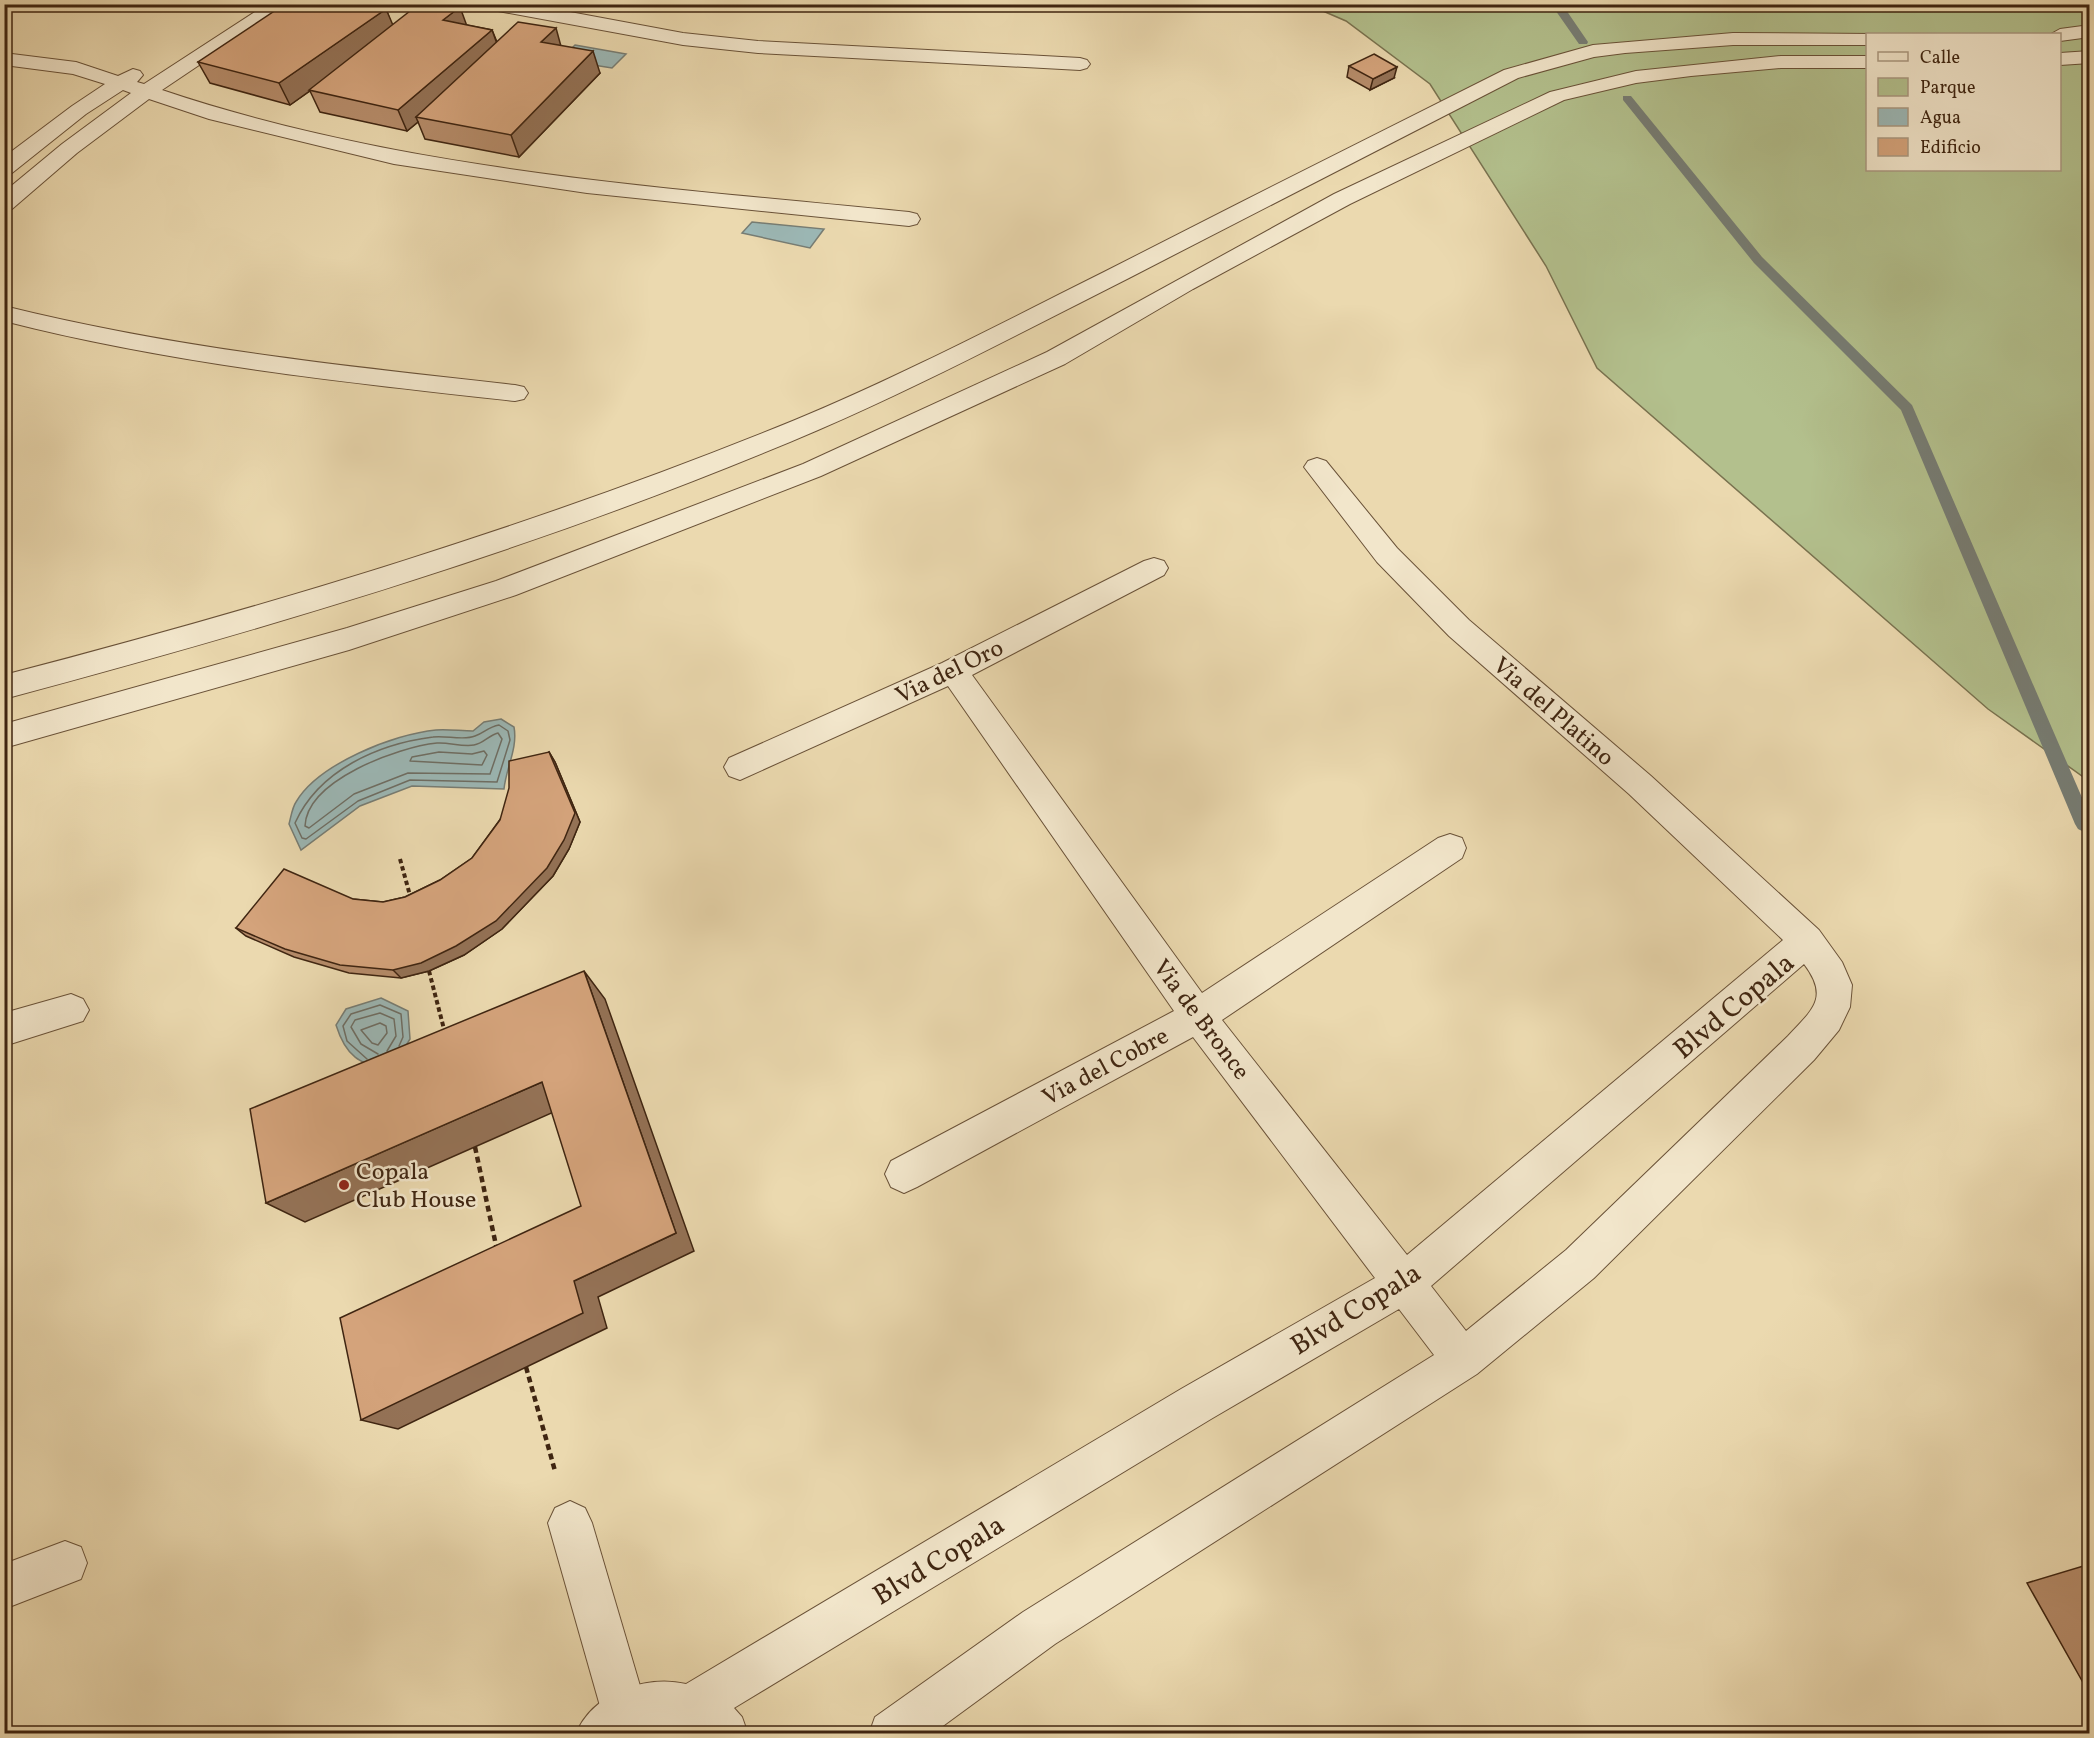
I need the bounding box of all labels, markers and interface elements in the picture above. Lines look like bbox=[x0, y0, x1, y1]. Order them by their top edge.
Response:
legend bbox=[1866, 33, 2061, 171]
text: Calle bbox=[1920, 46, 1960, 71]
text: Parque bbox=[1920, 76, 1975, 101]
text: Agua bbox=[1920, 106, 1961, 131]
text: Edificio bbox=[1920, 136, 1981, 161]
street label: Via del Oro bbox=[890, 632, 1010, 714]
street label: Via del Platino bbox=[1484, 650, 1621, 775]
street label: Blvd Copala bbox=[1666, 945, 1804, 1069]
street label: Via de Bronce bbox=[1144, 953, 1257, 1088]
street label: Via del Cobre bbox=[1037, 1020, 1175, 1115]
place label: Copala Club House bbox=[356, 1156, 476, 1218]
marker: Copala Club House bbox=[337, 1178, 351, 1192]
street label: Blvd Copala bbox=[1284, 1255, 1429, 1366]
street label: Blvd Copala bbox=[866, 1507, 1012, 1616]

